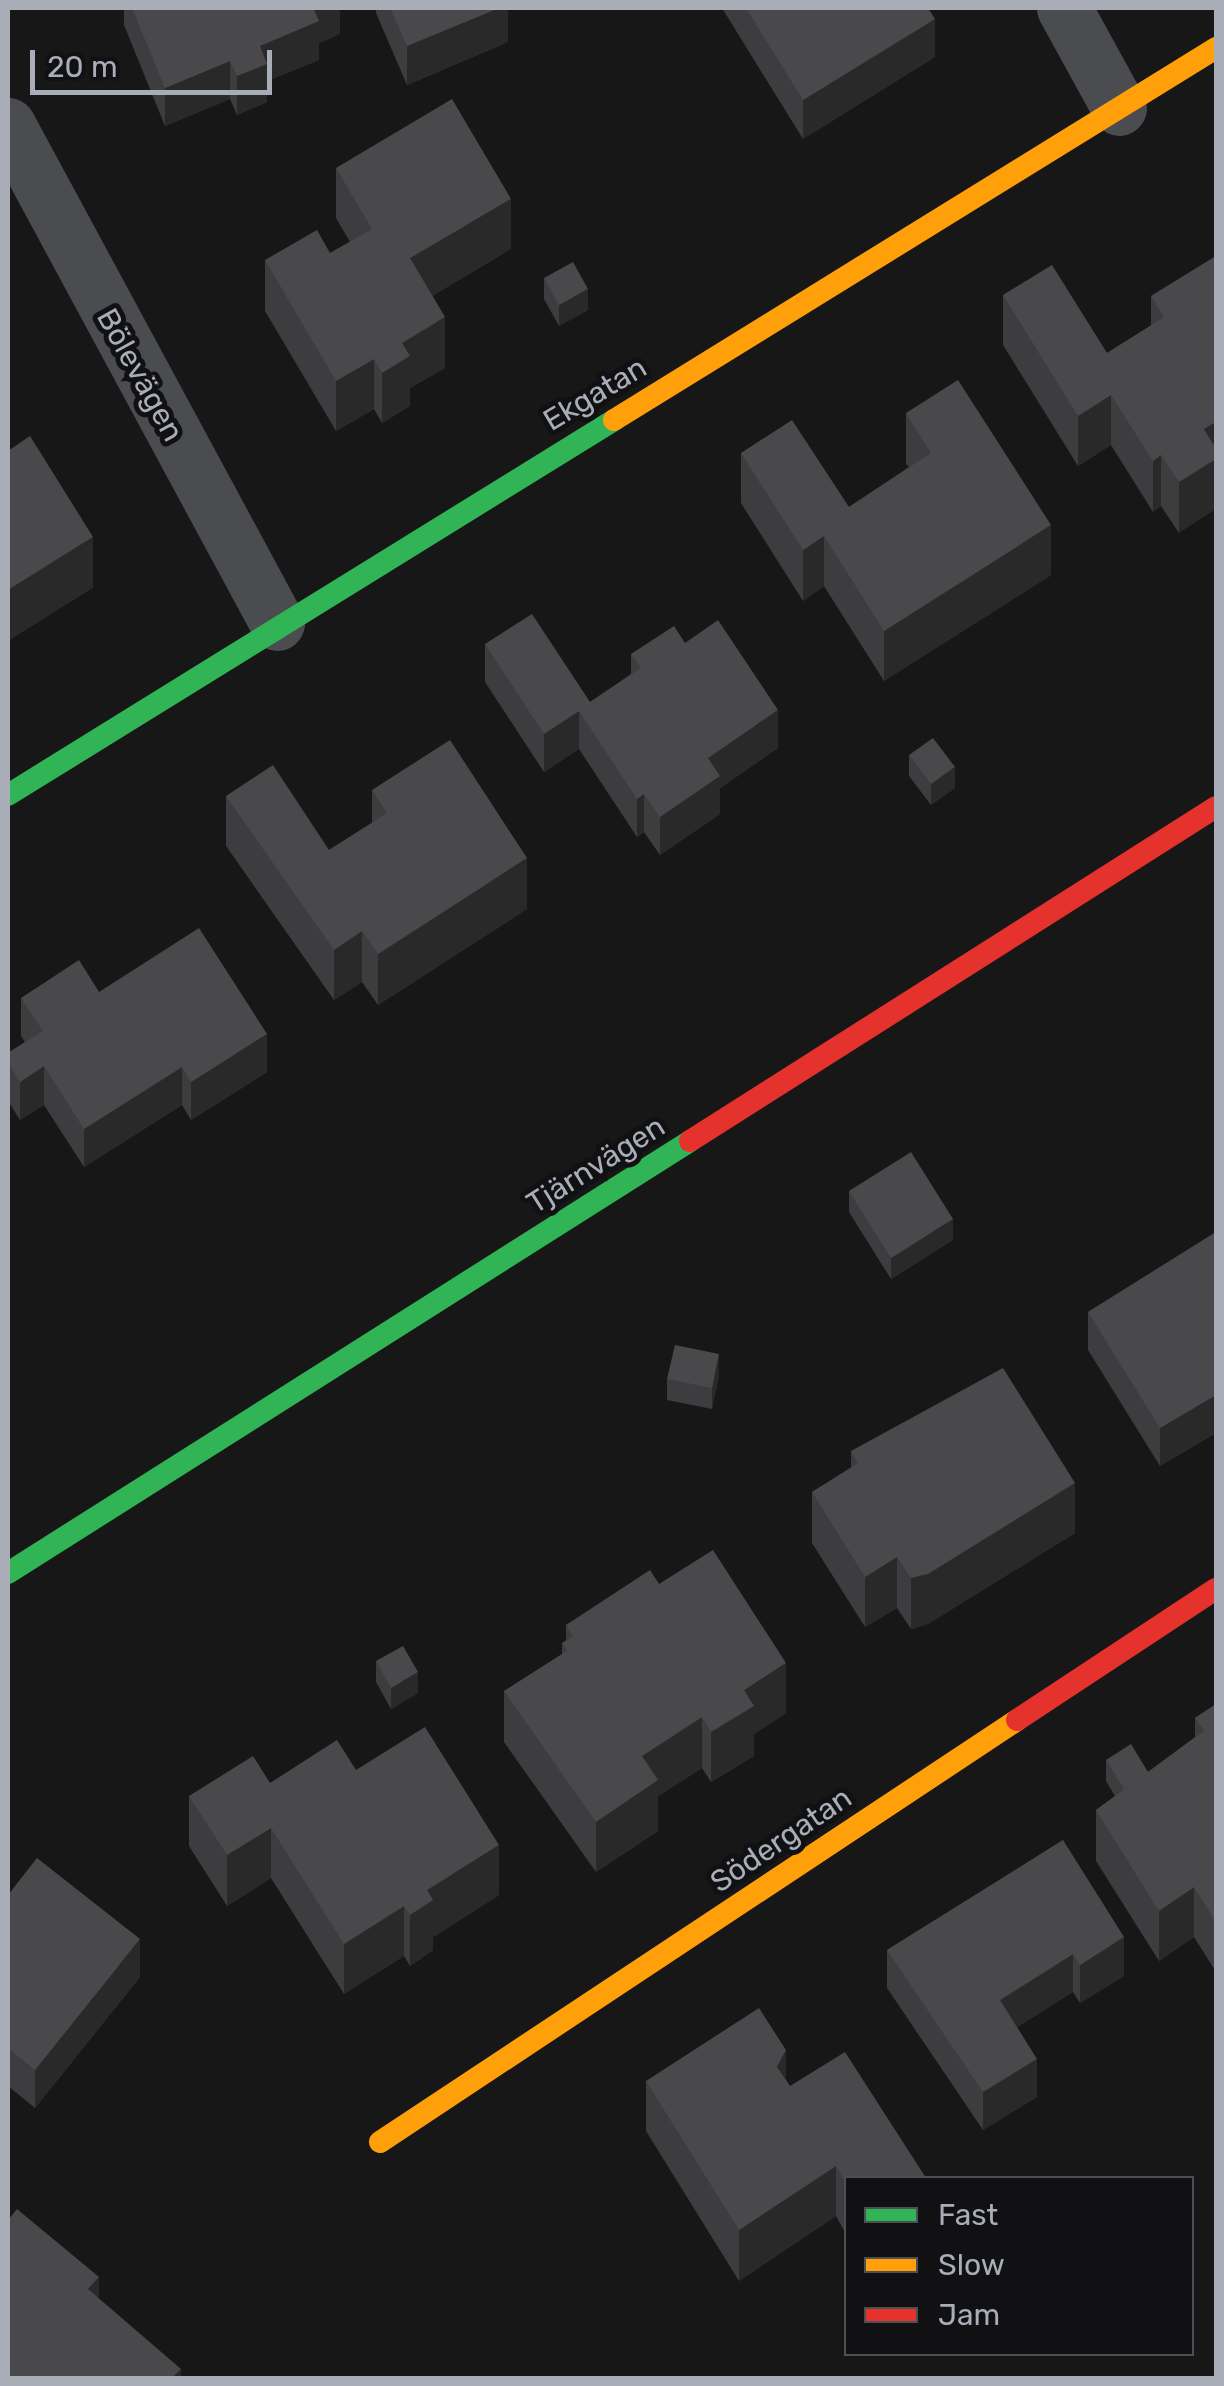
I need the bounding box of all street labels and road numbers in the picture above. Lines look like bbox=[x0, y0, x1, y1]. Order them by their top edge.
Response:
street label: Bölevägen bbox=[89, 302, 191, 448]
street label: Ekgatan bbox=[537, 349, 653, 439]
street label: Tjärnvägen bbox=[520, 1108, 672, 1222]
street label: Södergatan bbox=[704, 1780, 858, 1900]

